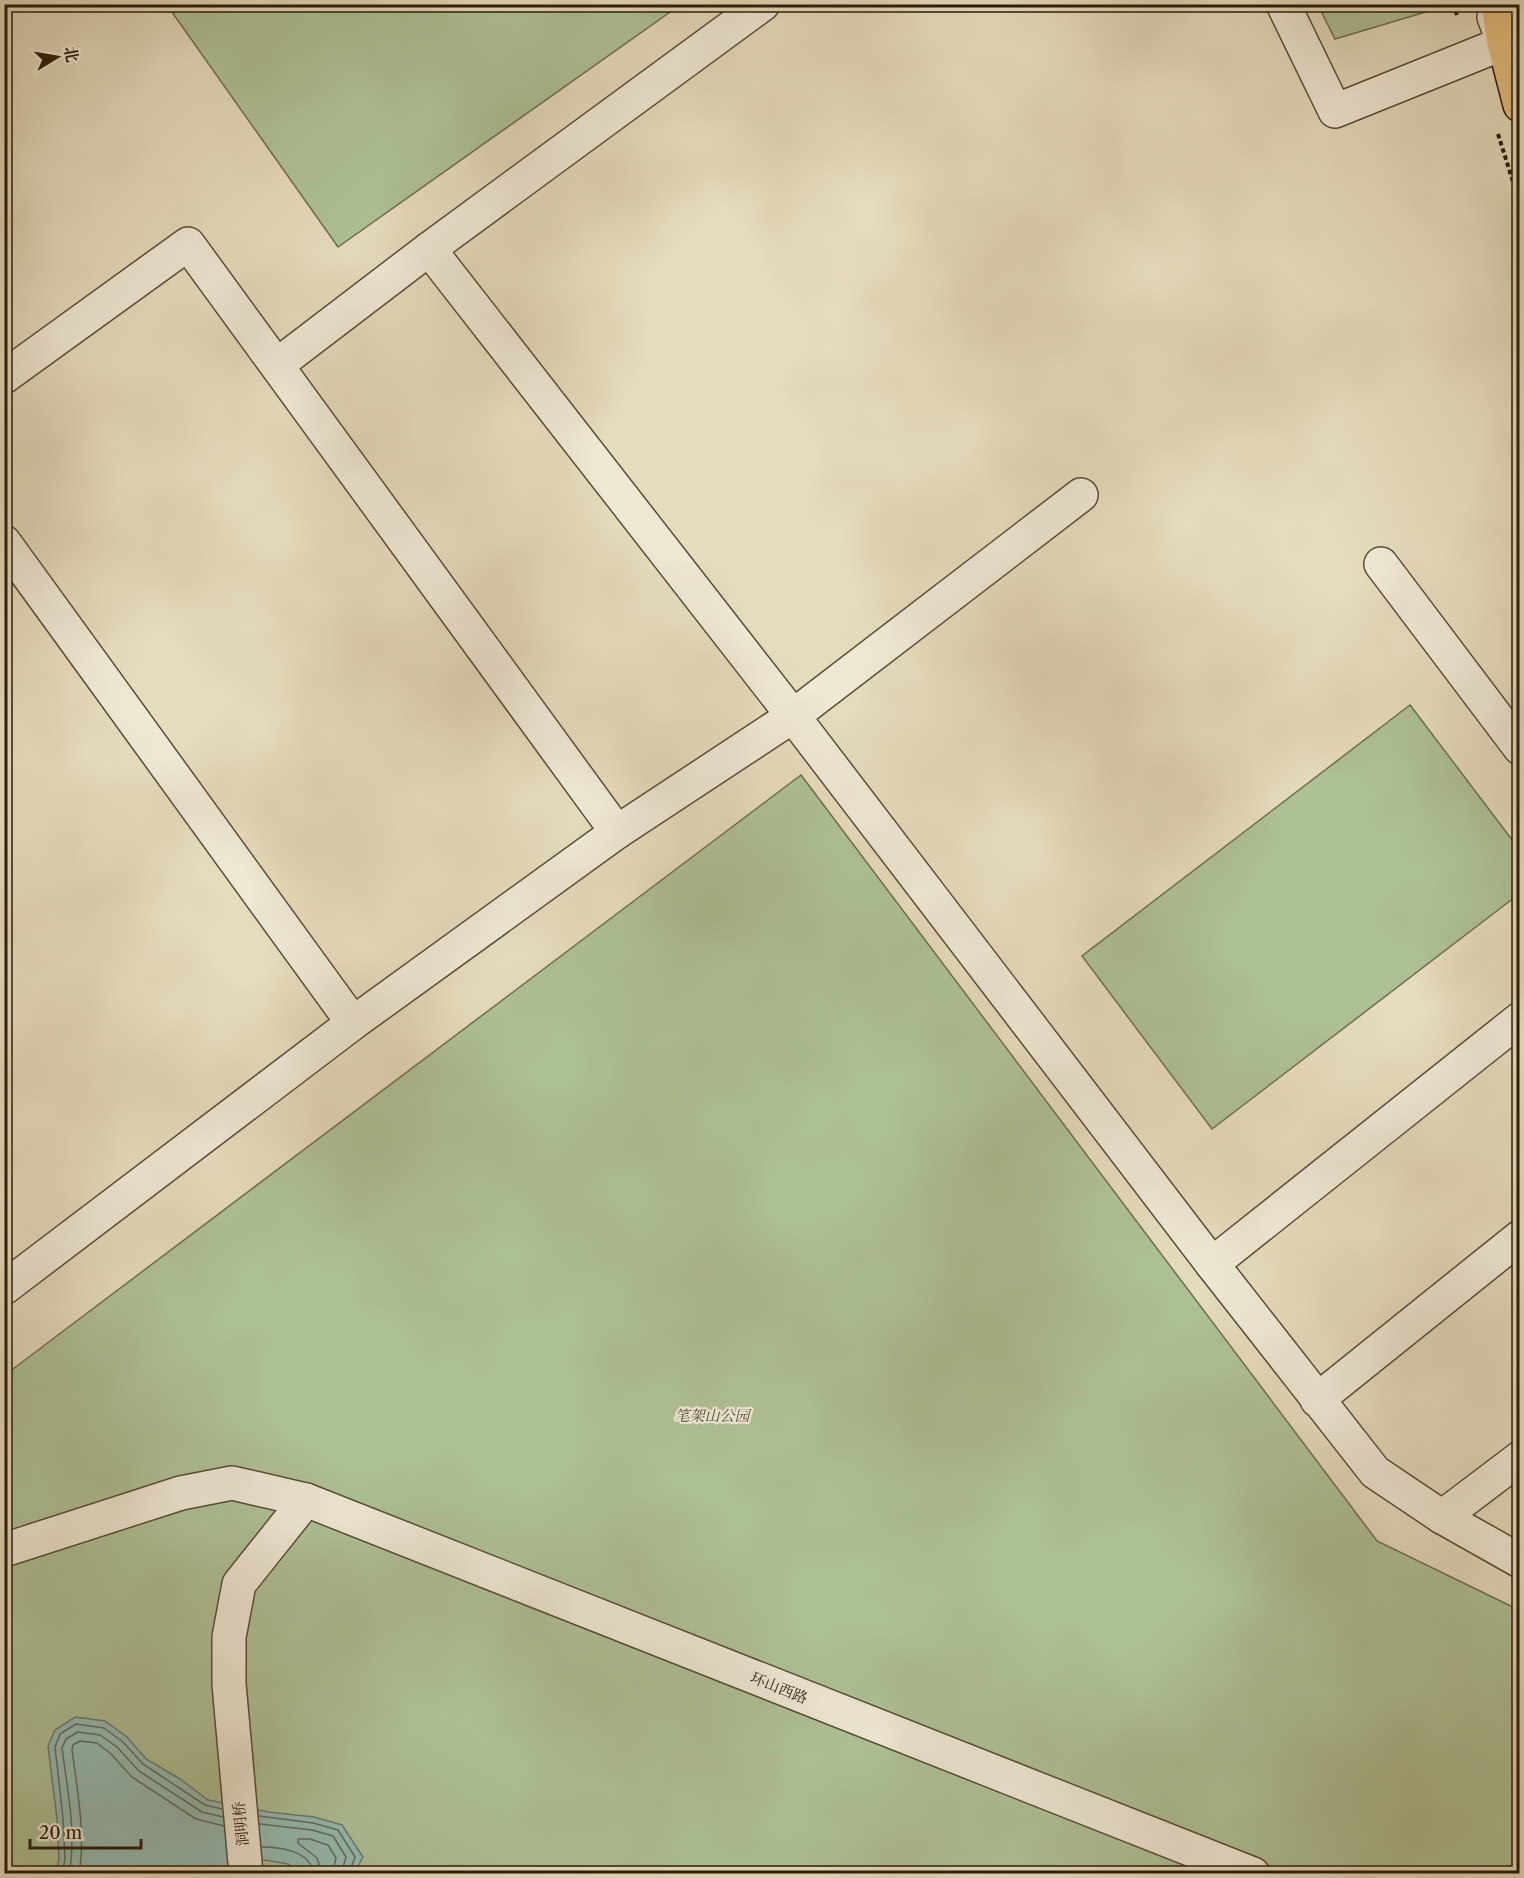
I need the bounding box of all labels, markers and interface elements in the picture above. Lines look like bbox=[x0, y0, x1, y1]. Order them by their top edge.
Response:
north arrow bbox=[27, 27, 87, 87]
text: 北 bbox=[60, 44, 83, 64]
park label: 笔架山公园 bbox=[674, 1406, 751, 1425]
street label: 环山西路 bbox=[748, 1667, 811, 1708]
street label: 洞明桥 bbox=[229, 1801, 252, 1847]
scale bar bbox=[30, 1812, 141, 1850]
text: 20 m bbox=[39, 1822, 83, 1844]

